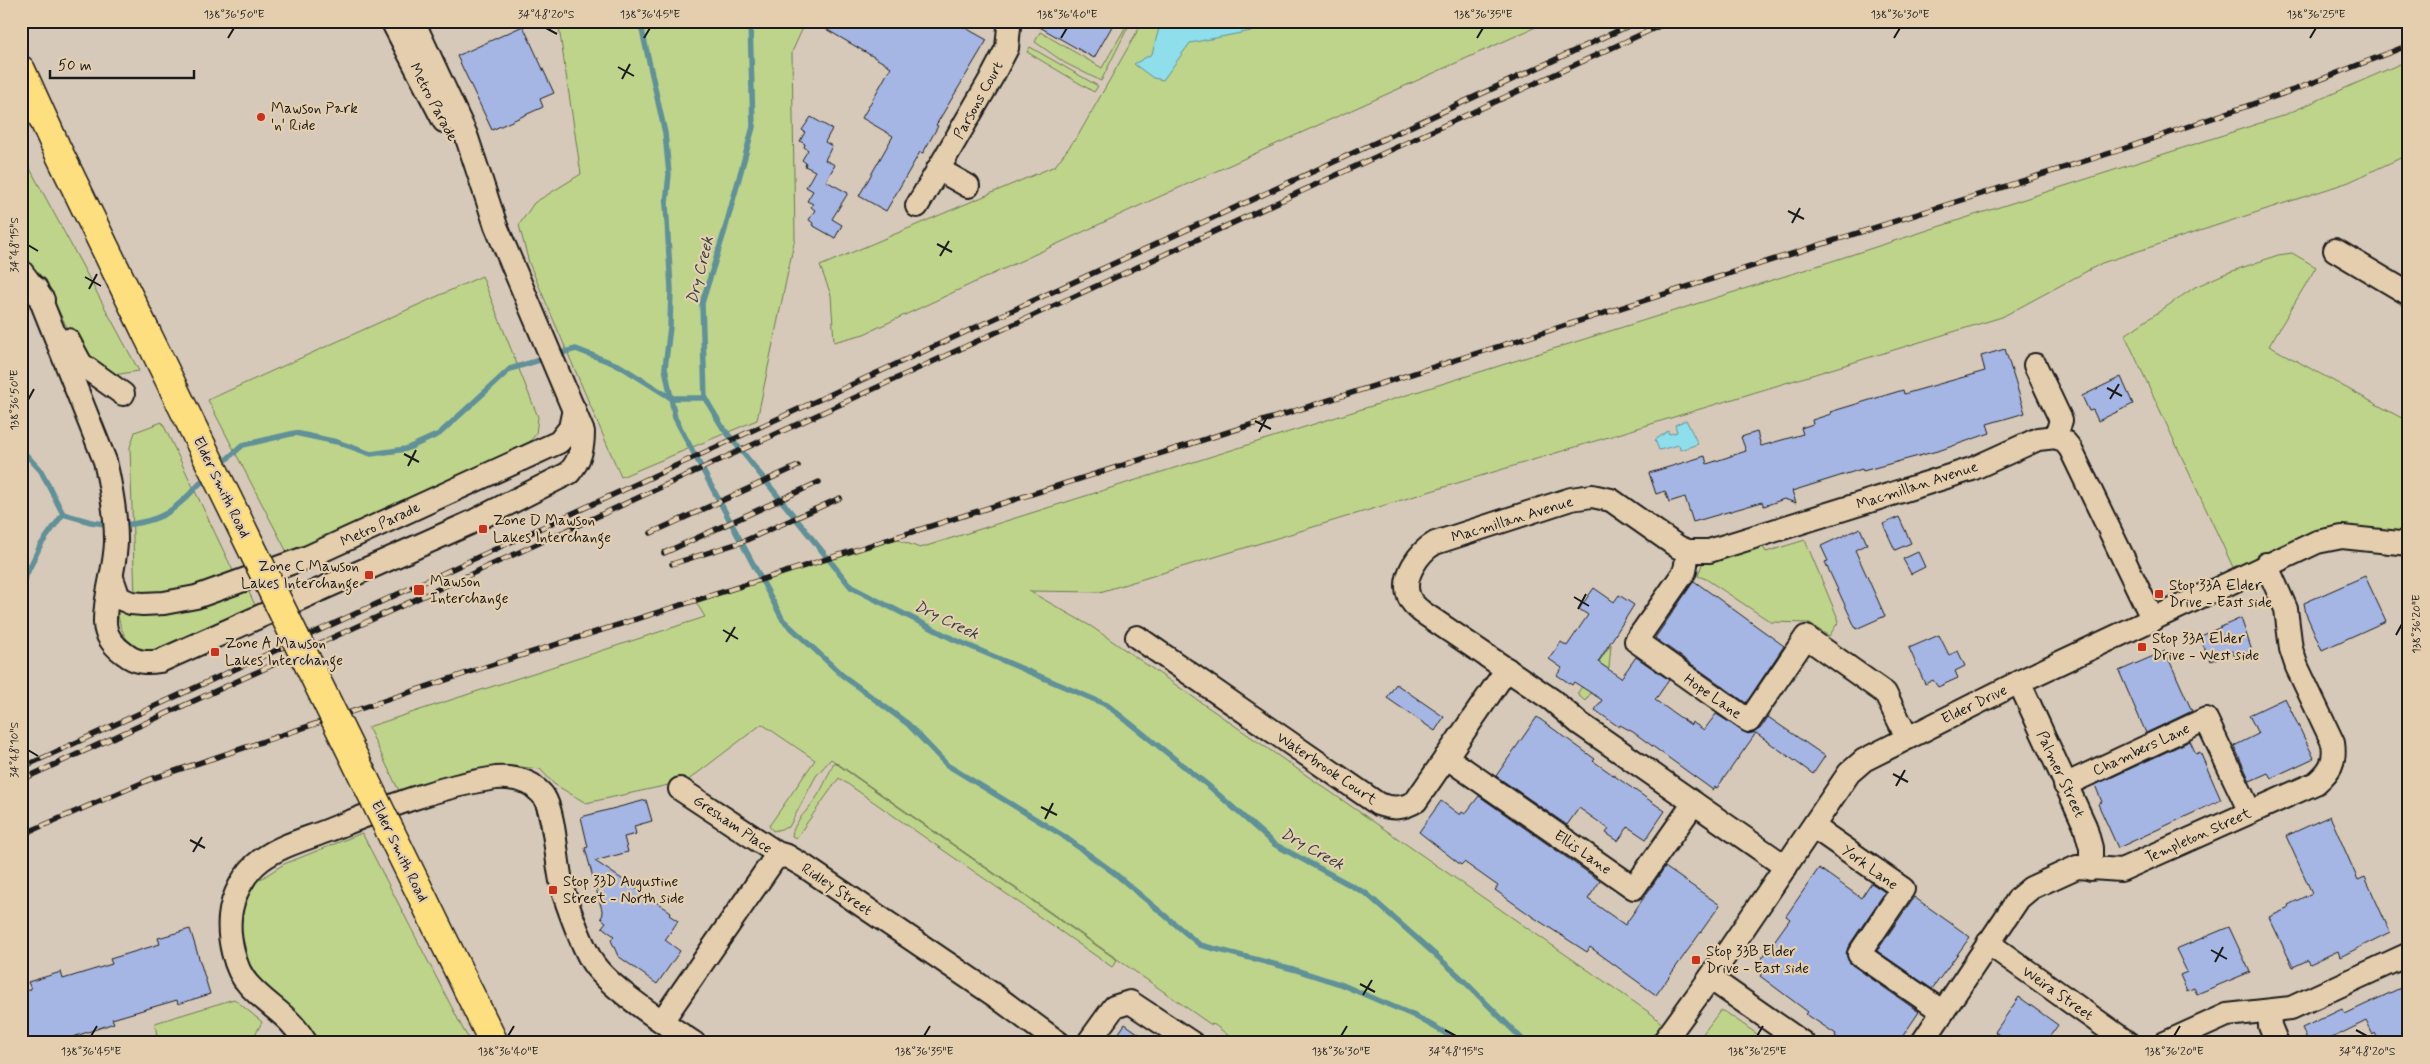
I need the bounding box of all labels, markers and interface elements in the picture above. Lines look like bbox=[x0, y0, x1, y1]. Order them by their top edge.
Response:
text: 138°36'50"E bbox=[203, 7, 265, 23]
text: 34°48'20"S bbox=[518, 7, 575, 23]
text: 138°36'45"E bbox=[620, 7, 680, 23]
text: 138°36'40"E bbox=[1037, 7, 1097, 23]
text: 138°36'35"E bbox=[1454, 7, 1512, 23]
text: 138°36'30"E bbox=[1870, 7, 1930, 23]
text: 138°36'25"E bbox=[2286, 7, 2346, 23]
scale bar bbox=[50, 48, 194, 80]
text: 50 m bbox=[58, 56, 92, 76]
street label: Parsons Court bbox=[949, 58, 1009, 143]
street label: Metro Parade bbox=[404, 60, 462, 145]
place label: Mawson Park 'n' Ride bbox=[271, 99, 358, 136]
marker: Mawson Park 'n' Ride bbox=[255, 111, 267, 123]
text: 34°48'15"S bbox=[7, 217, 23, 273]
water label: Dry Creek bbox=[682, 234, 719, 307]
text: 138°36'50"E bbox=[7, 369, 23, 431]
street label: Elder Smith Road bbox=[188, 433, 254, 542]
street label: Macmillan Avenue bbox=[1854, 457, 1981, 515]
street label: Macmillan Avenue bbox=[1449, 492, 1576, 548]
street label: Metro Parade bbox=[337, 498, 424, 552]
place label: Zone D Mawson Lakes Interchange bbox=[493, 511, 611, 549]
marker: Zone D Mawson Lakes Interchange bbox=[477, 523, 489, 535]
place label: Zone C Mawson Lakes Interchange bbox=[241, 557, 359, 595]
marker: Zone C Mawson Lakes Interchange bbox=[363, 569, 375, 581]
place label: Mawson Interchange bbox=[430, 572, 509, 610]
place label: Stop 33A Elder Drive - East side bbox=[2169, 576, 2272, 613]
marker: Mawson Interchange bbox=[412, 583, 426, 597]
marker: Stop 33A Elder Drive - East side bbox=[2153, 588, 2165, 600]
text: 138°36'20"E bbox=[2409, 594, 2425, 654]
water label: Dry Creek bbox=[911, 596, 982, 645]
place label: Stop 33A Elder Drive - West side bbox=[2152, 629, 2260, 666]
place label: Zone A Mawson Lakes Interchange bbox=[225, 634, 343, 672]
marker: Stop 33A Elder Drive - West side bbox=[2136, 641, 2148, 653]
marker: Zone A Mawson Lakes Interchange bbox=[209, 646, 221, 658]
street label: Hope Lane bbox=[1679, 670, 1745, 724]
street label: Elder Drive bbox=[1938, 680, 2011, 729]
street label: Chambers Lane bbox=[2090, 719, 2193, 781]
text: 34°48'10"S bbox=[7, 722, 23, 778]
street label: Waterbrook Court bbox=[1272, 728, 1381, 810]
street label: Palmer Street bbox=[2031, 728, 2089, 821]
street label: Gresham Place bbox=[689, 791, 776, 859]
street label: Elder Smith Road bbox=[366, 797, 432, 906]
street label: Templeton Street bbox=[2142, 804, 2255, 868]
water label: Dry Creek bbox=[1277, 823, 1348, 875]
street label: Ellis Lane bbox=[1550, 826, 1615, 880]
street label: York Lane bbox=[1837, 841, 1902, 895]
street label: Ridley Street bbox=[797, 859, 876, 921]
place label: Stop 33D Augustine Street - North side bbox=[563, 872, 685, 909]
marker: Stop 33D Augustine Street - North side bbox=[547, 884, 559, 896]
place label: Stop 33B Elder Drive - East side bbox=[1706, 942, 1809, 979]
marker: Stop 33B Elder Drive - East side bbox=[1690, 954, 1702, 966]
street label: Weira Street bbox=[2018, 962, 2097, 1026]
text: 138°36'45"E bbox=[61, 1044, 121, 1060]
text: 138°36'40"E bbox=[478, 1044, 538, 1060]
text: 138°36'35"E bbox=[895, 1044, 953, 1060]
text: 138°36'30"E bbox=[1311, 1044, 1371, 1060]
text: 34°48'15"S bbox=[1428, 1044, 1484, 1060]
text: 138°36'25"E bbox=[1727, 1044, 1787, 1060]
text: 138°36'20"E bbox=[2144, 1044, 2204, 1060]
text: 34°48'20"S bbox=[2339, 1044, 2396, 1060]

